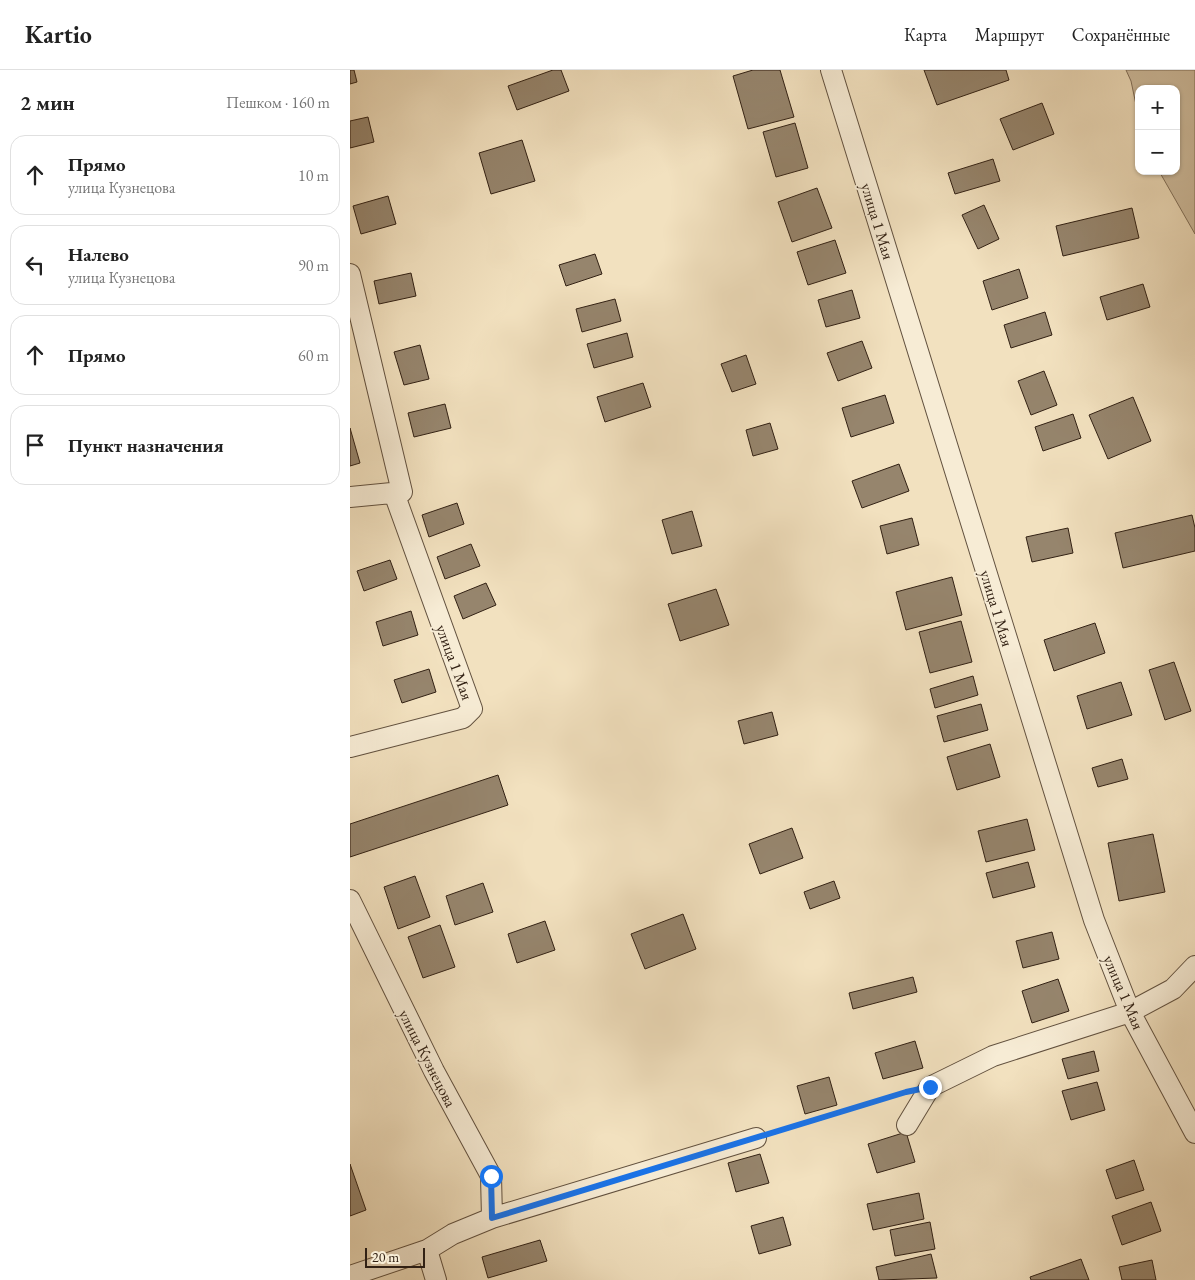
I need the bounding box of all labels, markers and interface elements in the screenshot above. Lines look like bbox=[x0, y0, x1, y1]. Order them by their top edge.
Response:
text: Kartio bbox=[25, 19, 92, 50]
text: Карта bbox=[904, 23, 947, 46]
text: Маршрут bbox=[975, 23, 1044, 46]
text: Сохранённые bbox=[1072, 23, 1170, 46]
map controls bbox=[1135, 85, 1180, 175]
button: + bbox=[1135, 85, 1180, 130]
text: 2 мин bbox=[20, 89, 75, 116]
text: Пешком · 160 m bbox=[226, 92, 330, 113]
button: − bbox=[1135, 130, 1180, 175]
text: Прямо bbox=[68, 152, 126, 177]
icon: ahead bbox=[21, 161, 49, 189]
text: 10 m bbox=[298, 165, 329, 186]
text: улица Кузнецова bbox=[68, 177, 175, 198]
street label: улица 1 Мая bbox=[856, 180, 899, 262]
text: Налево bbox=[68, 242, 129, 267]
icon: left bbox=[21, 251, 49, 279]
text: 90 m bbox=[298, 255, 329, 276]
text: улица Кузнецова bbox=[68, 267, 175, 288]
icon: ahead bbox=[21, 341, 49, 369]
text: Прямо bbox=[68, 343, 126, 368]
text: 60 m bbox=[298, 345, 329, 366]
icon: arrive bbox=[21, 431, 49, 459]
text: Пункт назначения bbox=[68, 433, 224, 458]
street label: улица 1 Мая bbox=[975, 567, 1018, 649]
street label: улица 1 Мая bbox=[431, 621, 478, 703]
street label: улица 1 Мая bbox=[1098, 952, 1149, 1033]
street label: улица Кузнецова bbox=[394, 1006, 462, 1111]
route end bbox=[919, 1076, 942, 1099]
route start bbox=[480, 1165, 503, 1188]
scale bar bbox=[365, 1245, 425, 1268]
text: 20 m bbox=[372, 1248, 399, 1266]

